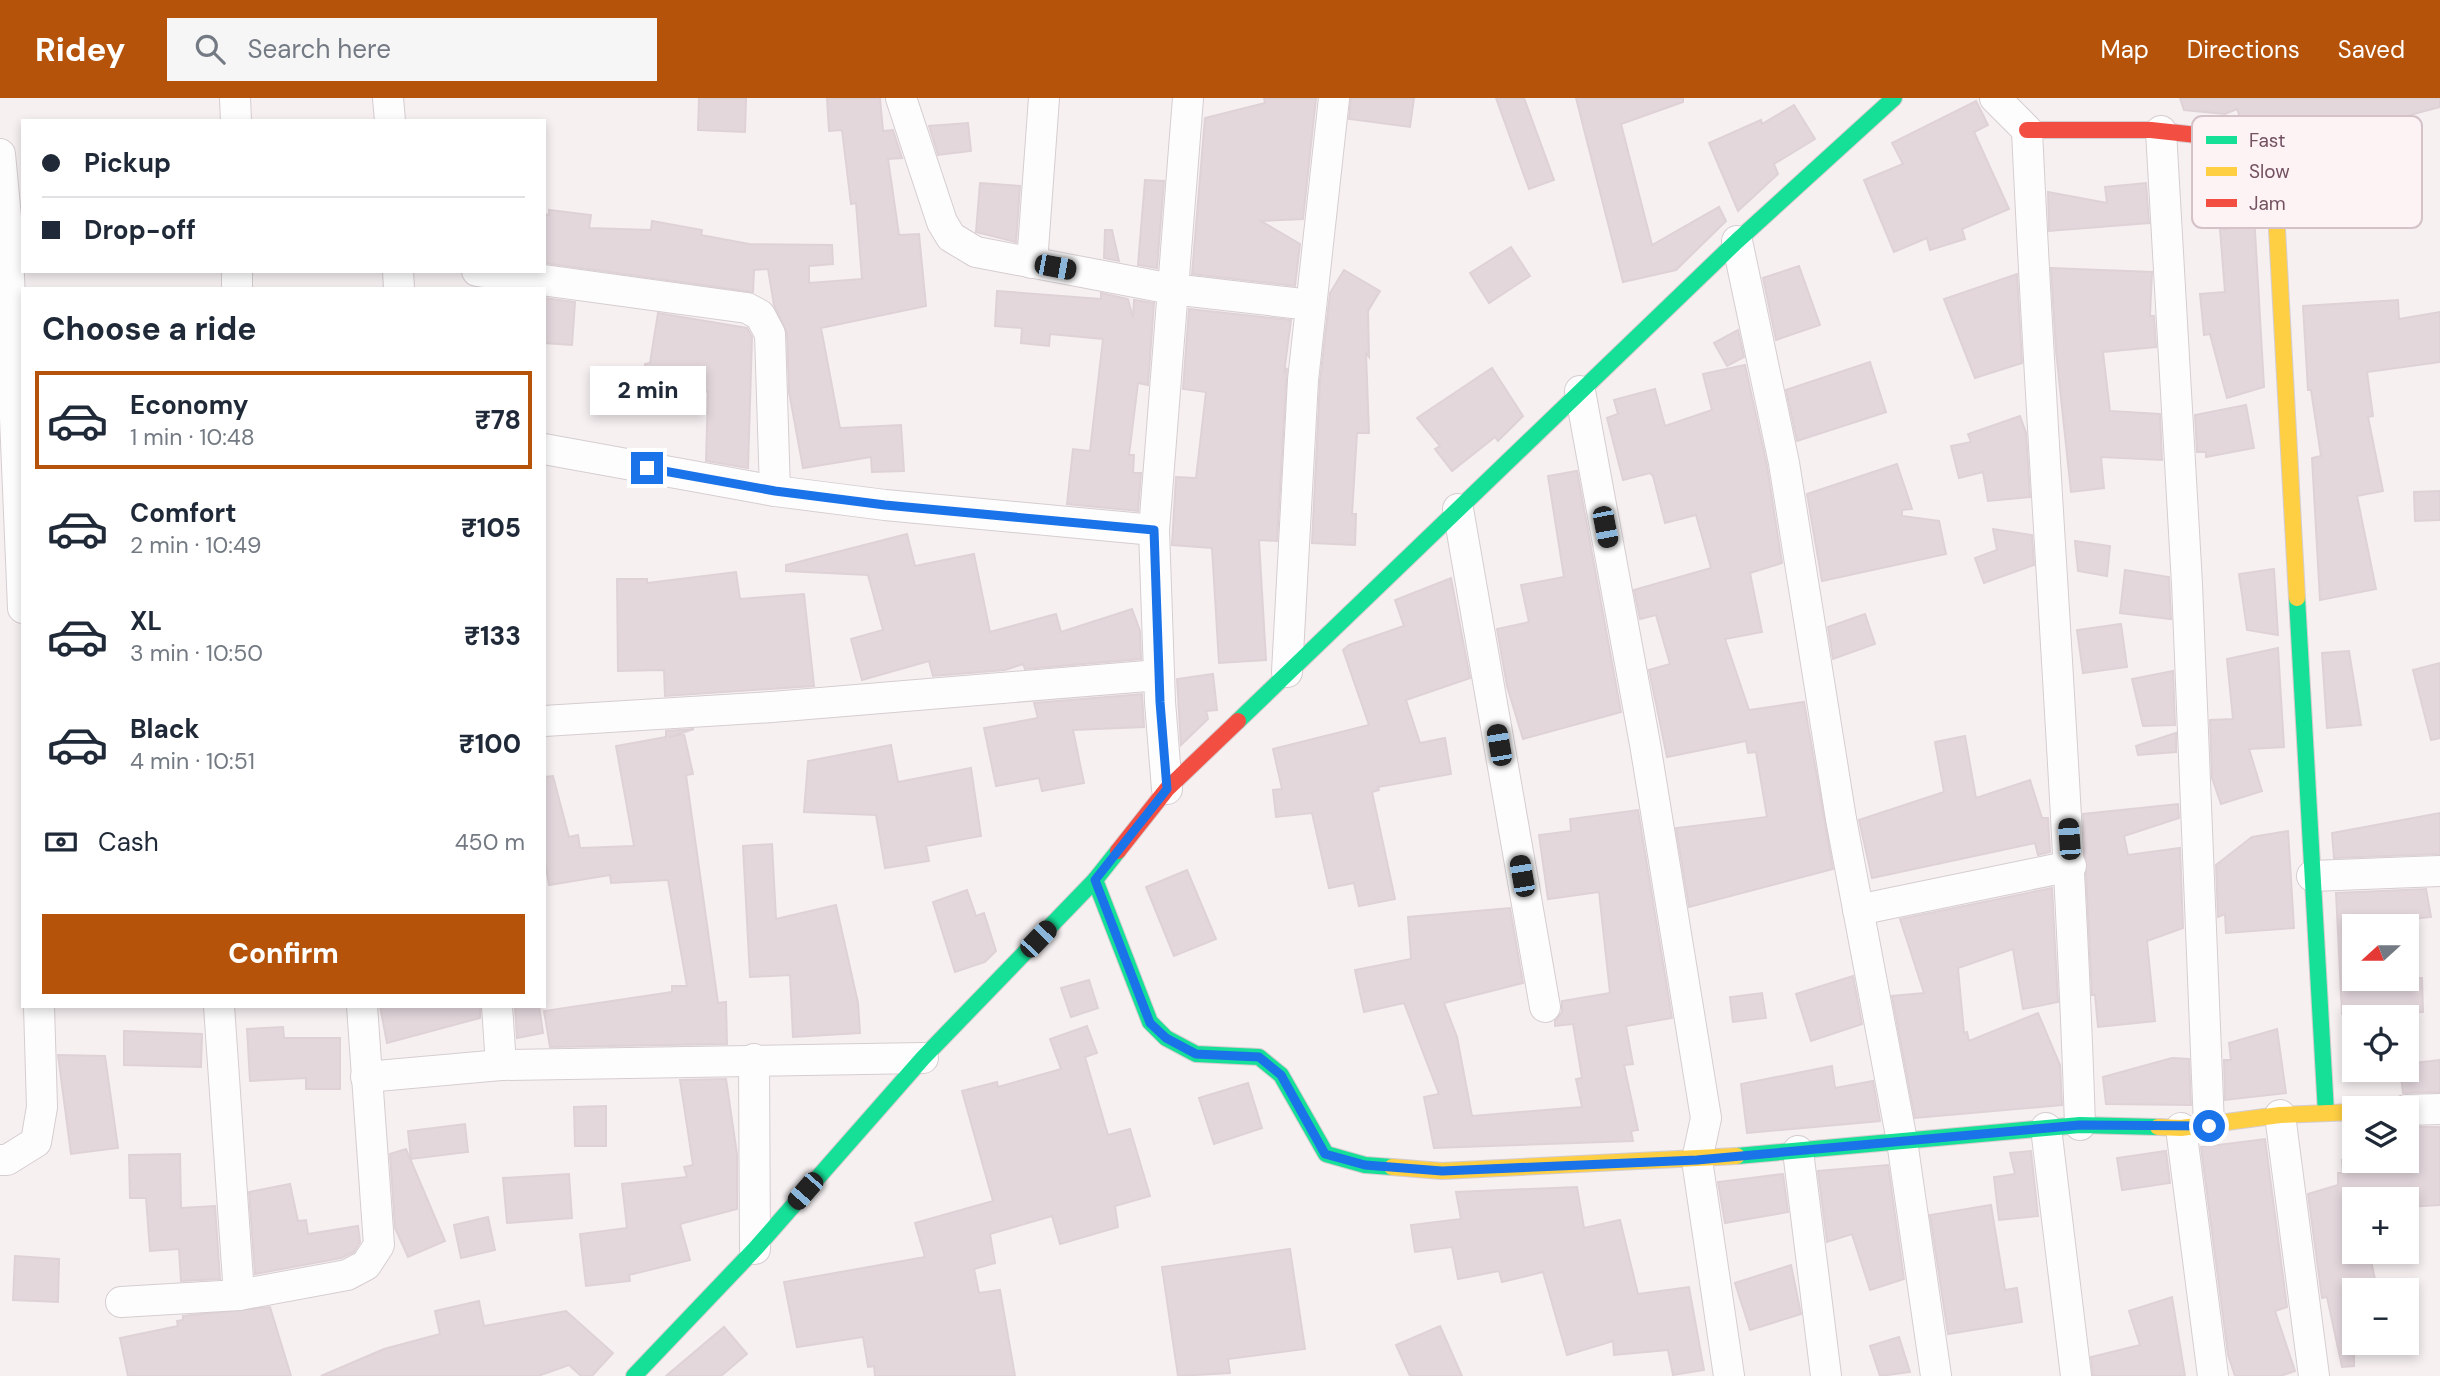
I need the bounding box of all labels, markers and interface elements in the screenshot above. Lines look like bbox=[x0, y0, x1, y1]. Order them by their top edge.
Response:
search box bbox=[167, 18, 657, 81]
text: Ridey bbox=[35, 28, 125, 71]
icon: search bbox=[191, 30, 229, 68]
text: Search here bbox=[247, 32, 391, 66]
text: Map bbox=[2101, 34, 2149, 65]
text: Directions bbox=[2187, 34, 2300, 65]
text: Saved bbox=[2338, 34, 2405, 65]
legend bbox=[2192, 116, 2422, 228]
text: Fast bbox=[2249, 128, 2285, 153]
text: Pickup bbox=[84, 146, 171, 180]
text: Slow bbox=[2249, 159, 2290, 184]
text: Jam bbox=[2249, 191, 2286, 216]
text: Drop-off bbox=[84, 213, 196, 247]
car bbox=[1033, 253, 1078, 281]
text: Choose a ride bbox=[42, 308, 257, 350]
callout: 2 min bbox=[589, 366, 705, 416]
text: 2 min bbox=[617, 375, 679, 405]
text: Economy bbox=[130, 388, 248, 422]
icon: car bbox=[46, 389, 109, 452]
text: ₹78 bbox=[475, 403, 521, 437]
text: 1 min · 10:48 bbox=[130, 422, 255, 452]
route end bbox=[631, 452, 663, 484]
text: Comfort bbox=[130, 496, 236, 530]
icon: car bbox=[46, 497, 109, 560]
car bbox=[1591, 504, 1620, 550]
text: ₹105 bbox=[461, 511, 521, 545]
text: 2 min · 10:49 bbox=[130, 530, 261, 560]
text: XL bbox=[130, 604, 162, 638]
icon: car bbox=[46, 605, 109, 668]
text: ₹133 bbox=[464, 619, 521, 653]
text: 3 min · 10:50 bbox=[130, 638, 263, 668]
text: Black bbox=[130, 712, 200, 746]
icon: car bbox=[46, 713, 109, 776]
car bbox=[1486, 722, 1513, 768]
text: ₹100 bbox=[459, 727, 521, 761]
text: 4 min · 10:51 bbox=[130, 746, 255, 776]
car bbox=[2058, 817, 2081, 861]
icon: cash bbox=[42, 823, 80, 861]
text: Cash bbox=[98, 825, 159, 859]
text: 450 m bbox=[455, 827, 525, 857]
car bbox=[1509, 853, 1536, 899]
button: Confirm bbox=[42, 914, 525, 994]
north arrow bbox=[2342, 914, 2418, 990]
map controls bbox=[2342, 914, 2419, 1355]
car bbox=[1016, 917, 1061, 961]
button: locate bbox=[2342, 1005, 2419, 1082]
button: layers bbox=[2342, 1096, 2419, 1173]
route start bbox=[2193, 1110, 2225, 1142]
car bbox=[784, 1168, 827, 1214]
button: + bbox=[2342, 1187, 2419, 1264]
button: − bbox=[2342, 1278, 2419, 1355]

